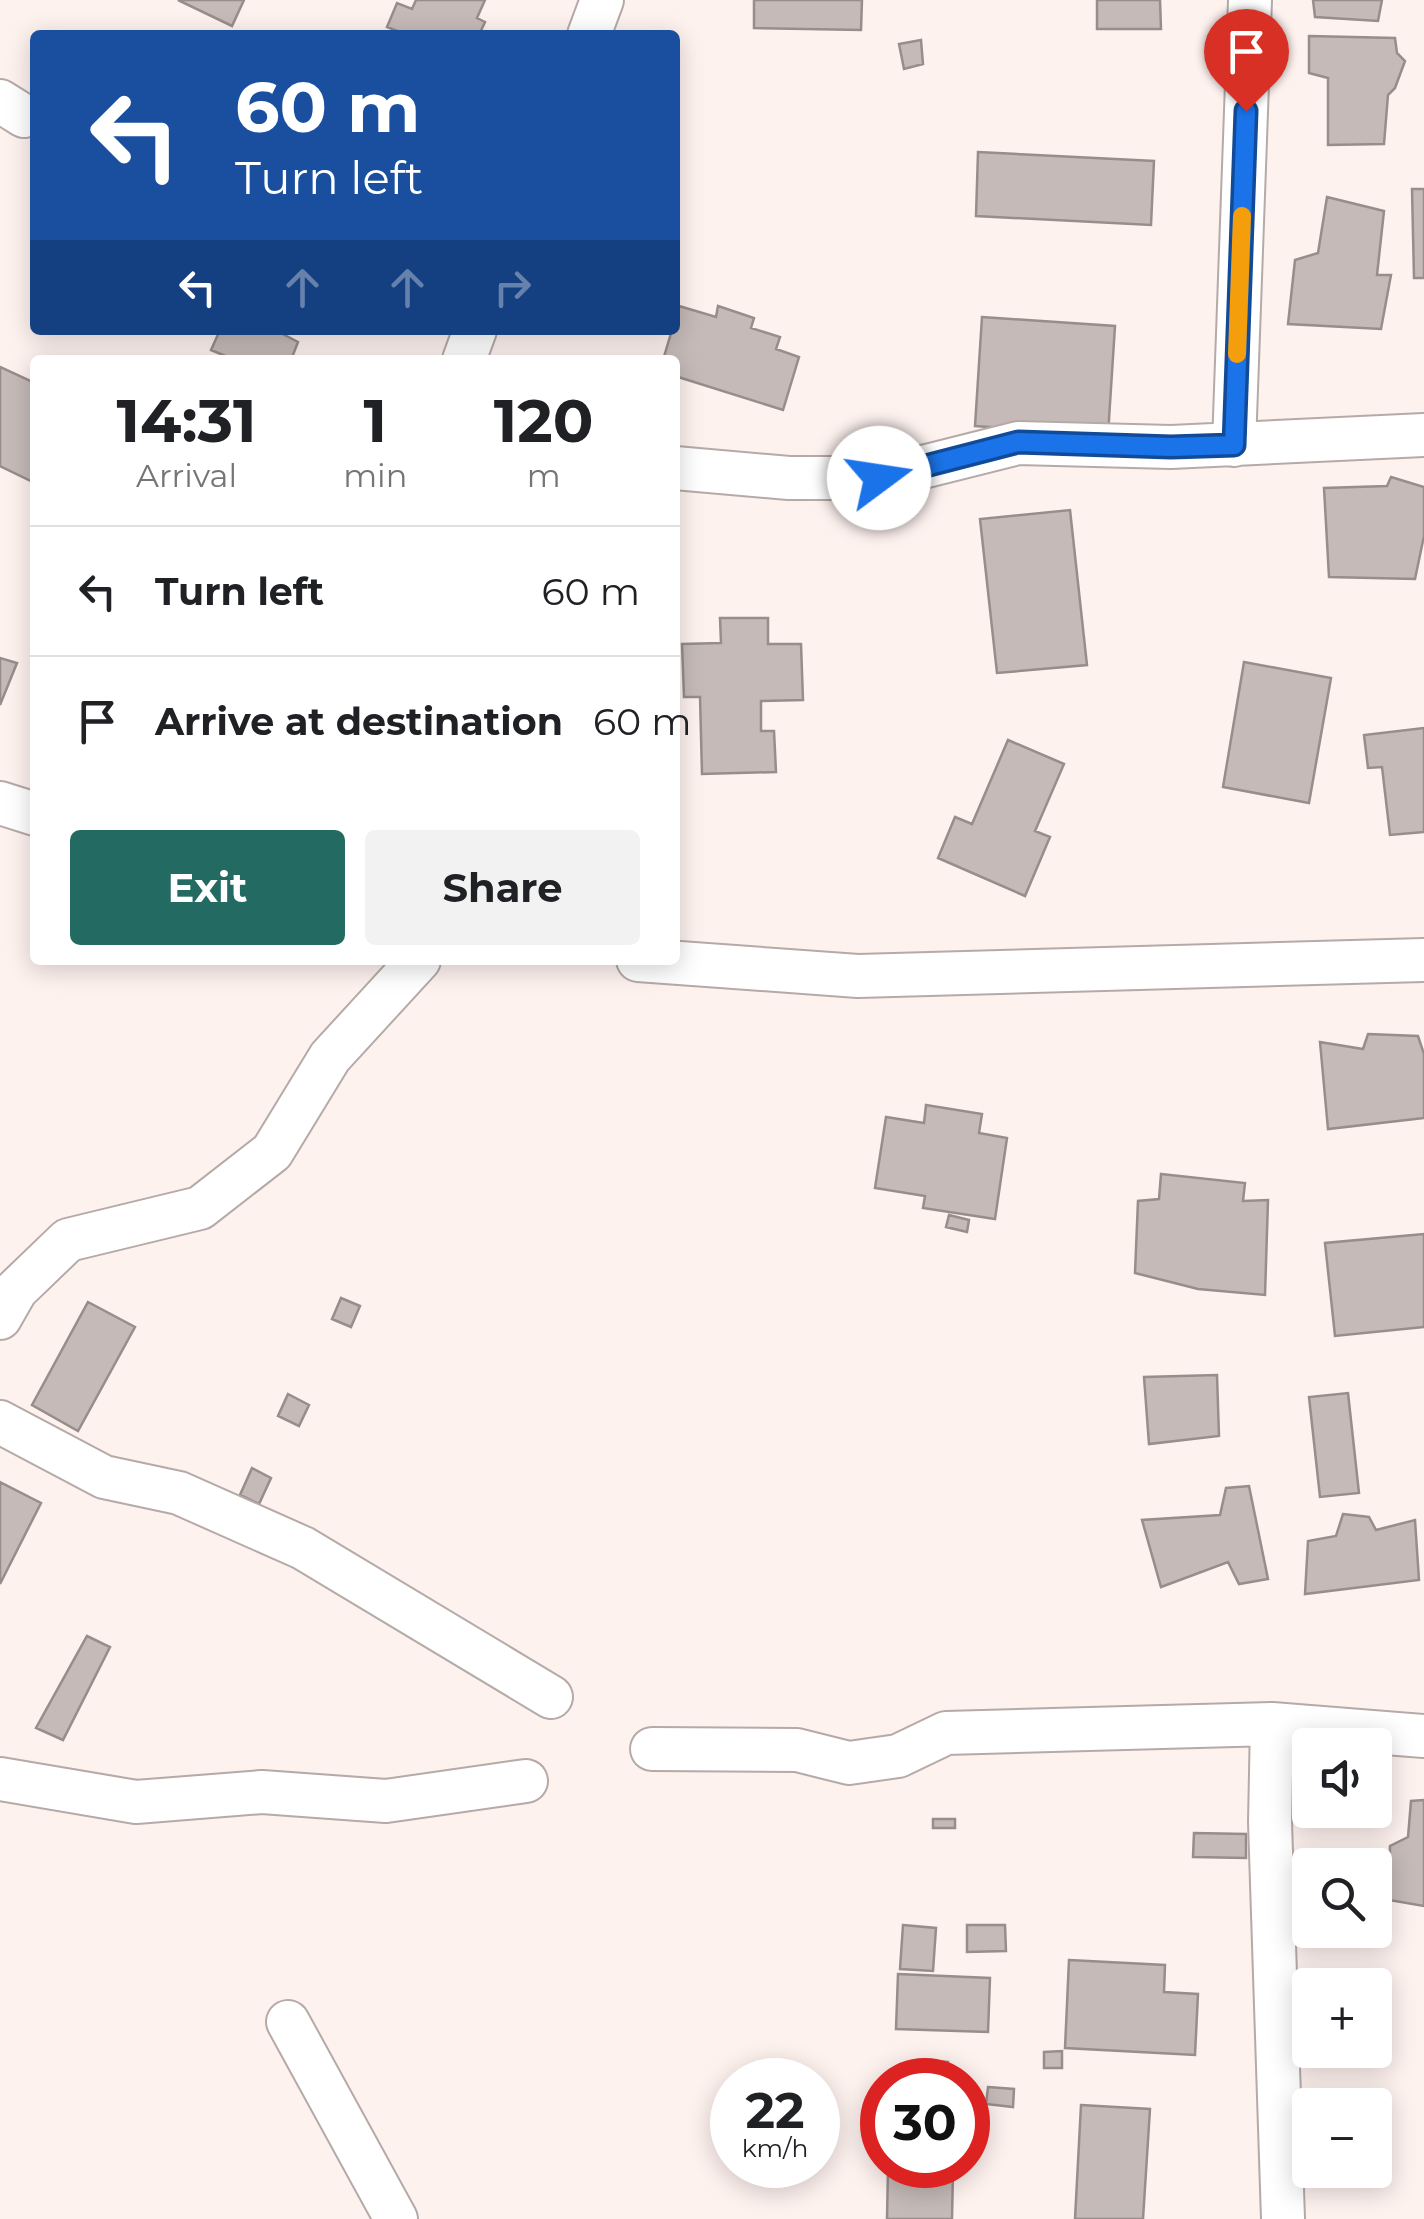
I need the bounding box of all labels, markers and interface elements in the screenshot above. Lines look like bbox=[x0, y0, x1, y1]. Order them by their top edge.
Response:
pin bbox=[1204, 9, 1289, 112]
icon: arrive bbox=[1219, 24, 1274, 79]
text: 60 m bbox=[235, 64, 420, 150]
icon: left bbox=[70, 70, 200, 200]
text: Turn left bbox=[235, 150, 423, 205]
icon: left bbox=[170, 260, 225, 315]
icon: ahead bbox=[275, 260, 330, 315]
icon: ahead bbox=[380, 260, 435, 315]
icon: right bbox=[485, 260, 540, 315]
text: 14:31 bbox=[117, 384, 257, 457]
text: 1 bbox=[363, 384, 387, 457]
text: 120 bbox=[494, 384, 594, 457]
position arrow bbox=[827, 426, 931, 530]
text: Arrival bbox=[136, 456, 237, 495]
text: min bbox=[343, 456, 407, 495]
text: m bbox=[527, 456, 561, 495]
icon: left bbox=[70, 564, 125, 619]
text: Turn left bbox=[155, 568, 324, 615]
text: 60 m bbox=[541, 568, 640, 615]
icon: arrive bbox=[70, 694, 125, 749]
text: Arrive at destination bbox=[155, 698, 563, 745]
text: 60 m bbox=[593, 698, 691, 745]
button: Exit bbox=[70, 830, 345, 945]
button: Share bbox=[365, 830, 640, 945]
map controls bbox=[1292, 1728, 1392, 2188]
button: sound bbox=[1292, 1728, 1392, 1828]
button: search bbox=[1292, 1848, 1392, 1948]
button: + bbox=[1292, 1968, 1392, 2068]
speed limit sign: 30 bbox=[860, 2058, 990, 2188]
text: 22 bbox=[746, 2080, 805, 2141]
button: − bbox=[1292, 2088, 1392, 2188]
text: km/h bbox=[742, 2133, 808, 2163]

